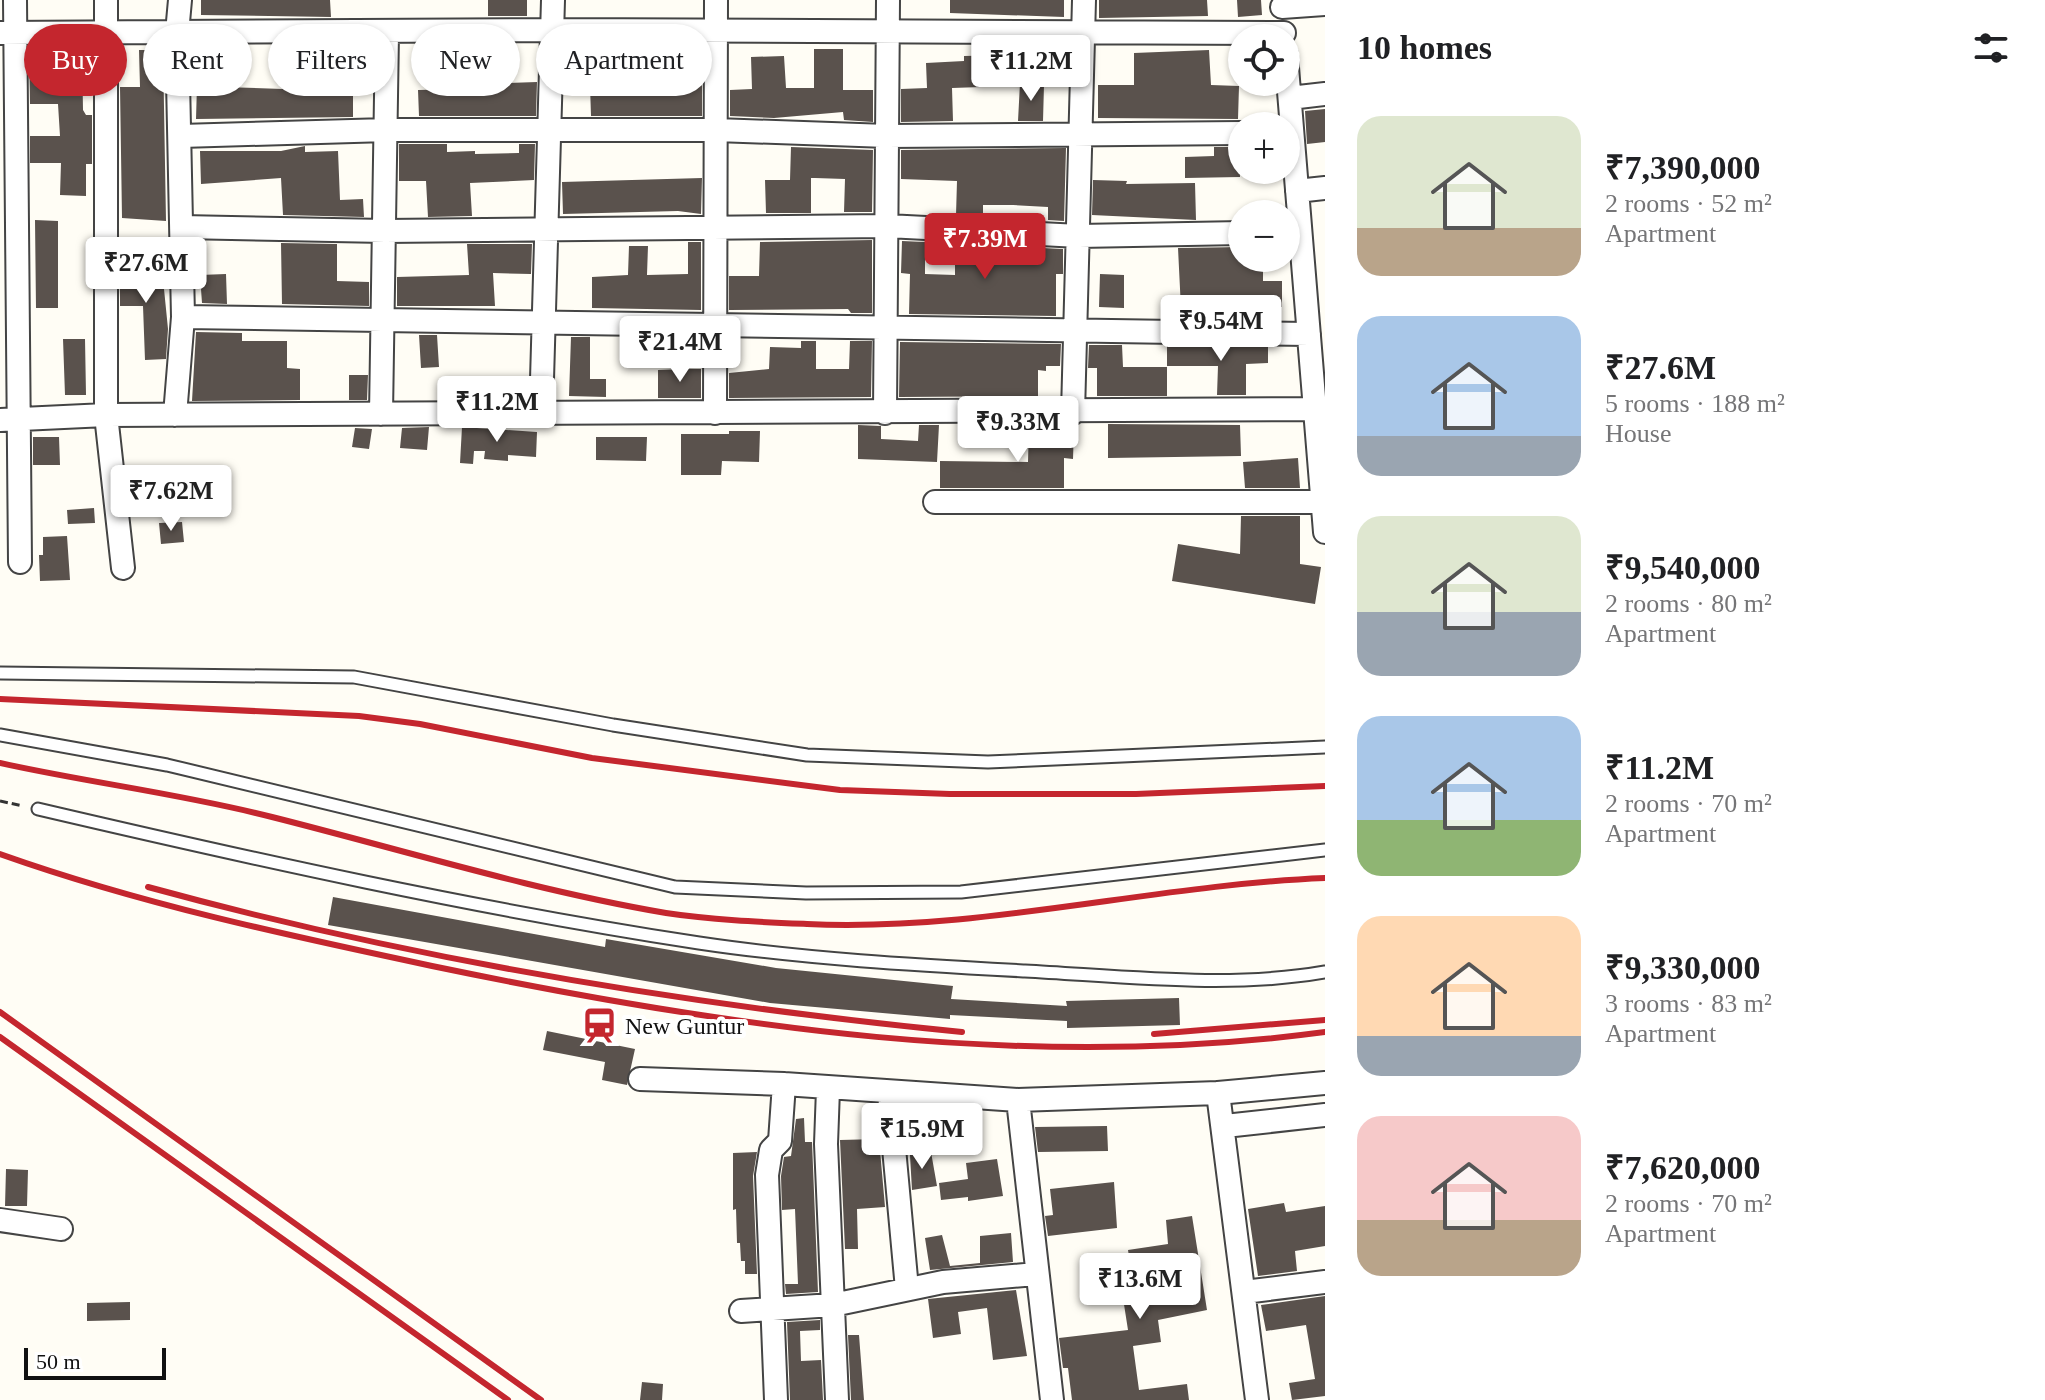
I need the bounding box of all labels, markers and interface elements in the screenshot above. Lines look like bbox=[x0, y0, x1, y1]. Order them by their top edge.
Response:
chip: Buy bbox=[24, 24, 127, 96]
chip: Rent bbox=[143, 24, 252, 96]
chip: Filters bbox=[268, 24, 395, 96]
chip: New bbox=[411, 24, 520, 96]
chip: Apartment bbox=[536, 24, 712, 96]
map controls bbox=[1228, 24, 1300, 272]
button: locate bbox=[1228, 24, 1300, 96]
icon: filters bbox=[1969, 26, 2013, 70]
text: 10 homes bbox=[1357, 29, 1492, 66]
pin: ₹11.2M bbox=[966, 35, 1096, 103]
text: ₹11.2M bbox=[989, 46, 1073, 75]
button: + bbox=[1228, 112, 1300, 184]
icon: home bbox=[1421, 148, 1517, 244]
text: ₹7,390,000 bbox=[1605, 149, 1760, 186]
text: 2 rooms · 52 m² bbox=[1605, 189, 1772, 218]
button: − bbox=[1228, 200, 1300, 272]
pin: ₹7.39M bbox=[920, 213, 1050, 281]
text: Apartment bbox=[1605, 219, 1716, 248]
text: ₹7.39M bbox=[943, 224, 1027, 253]
pin: ₹27.6M bbox=[81, 237, 211, 305]
text: ₹27.6M bbox=[104, 248, 188, 277]
pin: ₹9.54M bbox=[1156, 295, 1286, 363]
text: ₹9.54M bbox=[1179, 306, 1263, 335]
pin: ₹21.4M bbox=[615, 316, 745, 384]
text: ₹21.4M bbox=[638, 327, 722, 356]
icon: home bbox=[1421, 348, 1517, 444]
text: ₹27.6M bbox=[1605, 349, 1716, 386]
pin: ₹11.2M bbox=[432, 376, 562, 444]
text: ₹11.2M bbox=[455, 387, 539, 416]
text: 5 rooms · 188 m² bbox=[1605, 389, 1785, 418]
pin: ₹9.33M bbox=[953, 396, 1083, 464]
text: ₹9.33M bbox=[976, 407, 1060, 436]
text: House bbox=[1605, 419, 1671, 448]
pin: ₹7.62M bbox=[106, 465, 236, 533]
text: ₹7.62M bbox=[129, 476, 213, 505]
icon: home bbox=[1421, 548, 1517, 644]
text: ₹9,540,000 bbox=[1605, 549, 1760, 586]
text: 2 rooms · 80 m² bbox=[1605, 589, 1772, 618]
text: Apartment bbox=[1605, 619, 1716, 648]
icon: home bbox=[1421, 748, 1517, 844]
text: ₹11.2M bbox=[1605, 749, 1714, 786]
text: 2 rooms · 70 m² bbox=[1605, 789, 1772, 818]
text: Apartment bbox=[1605, 819, 1716, 848]
icon: home bbox=[1421, 948, 1517, 1044]
text: ₹9,330,000 bbox=[1605, 949, 1760, 986]
text: 3 rooms · 83 m² bbox=[1605, 989, 1772, 1018]
station icon: New Guntur bbox=[580, 1007, 618, 1045]
place label: New Guntur bbox=[625, 1013, 744, 1039]
text: Apartment bbox=[1605, 1019, 1716, 1048]
pin: ₹15.9M bbox=[857, 1103, 987, 1171]
text: ₹15.9M bbox=[880, 1114, 964, 1143]
icon: home bbox=[1421, 1148, 1517, 1244]
text: ₹7,620,000 bbox=[1605, 1149, 1760, 1186]
text: 2 rooms · 70 m² bbox=[1605, 1189, 1772, 1218]
text: Apartment bbox=[1605, 1219, 1716, 1248]
pin: ₹13.6M bbox=[1075, 1253, 1205, 1321]
text: ₹13.6M bbox=[1098, 1264, 1182, 1293]
scale bar bbox=[24, 1344, 166, 1380]
text: 50 m bbox=[36, 1349, 81, 1374]

